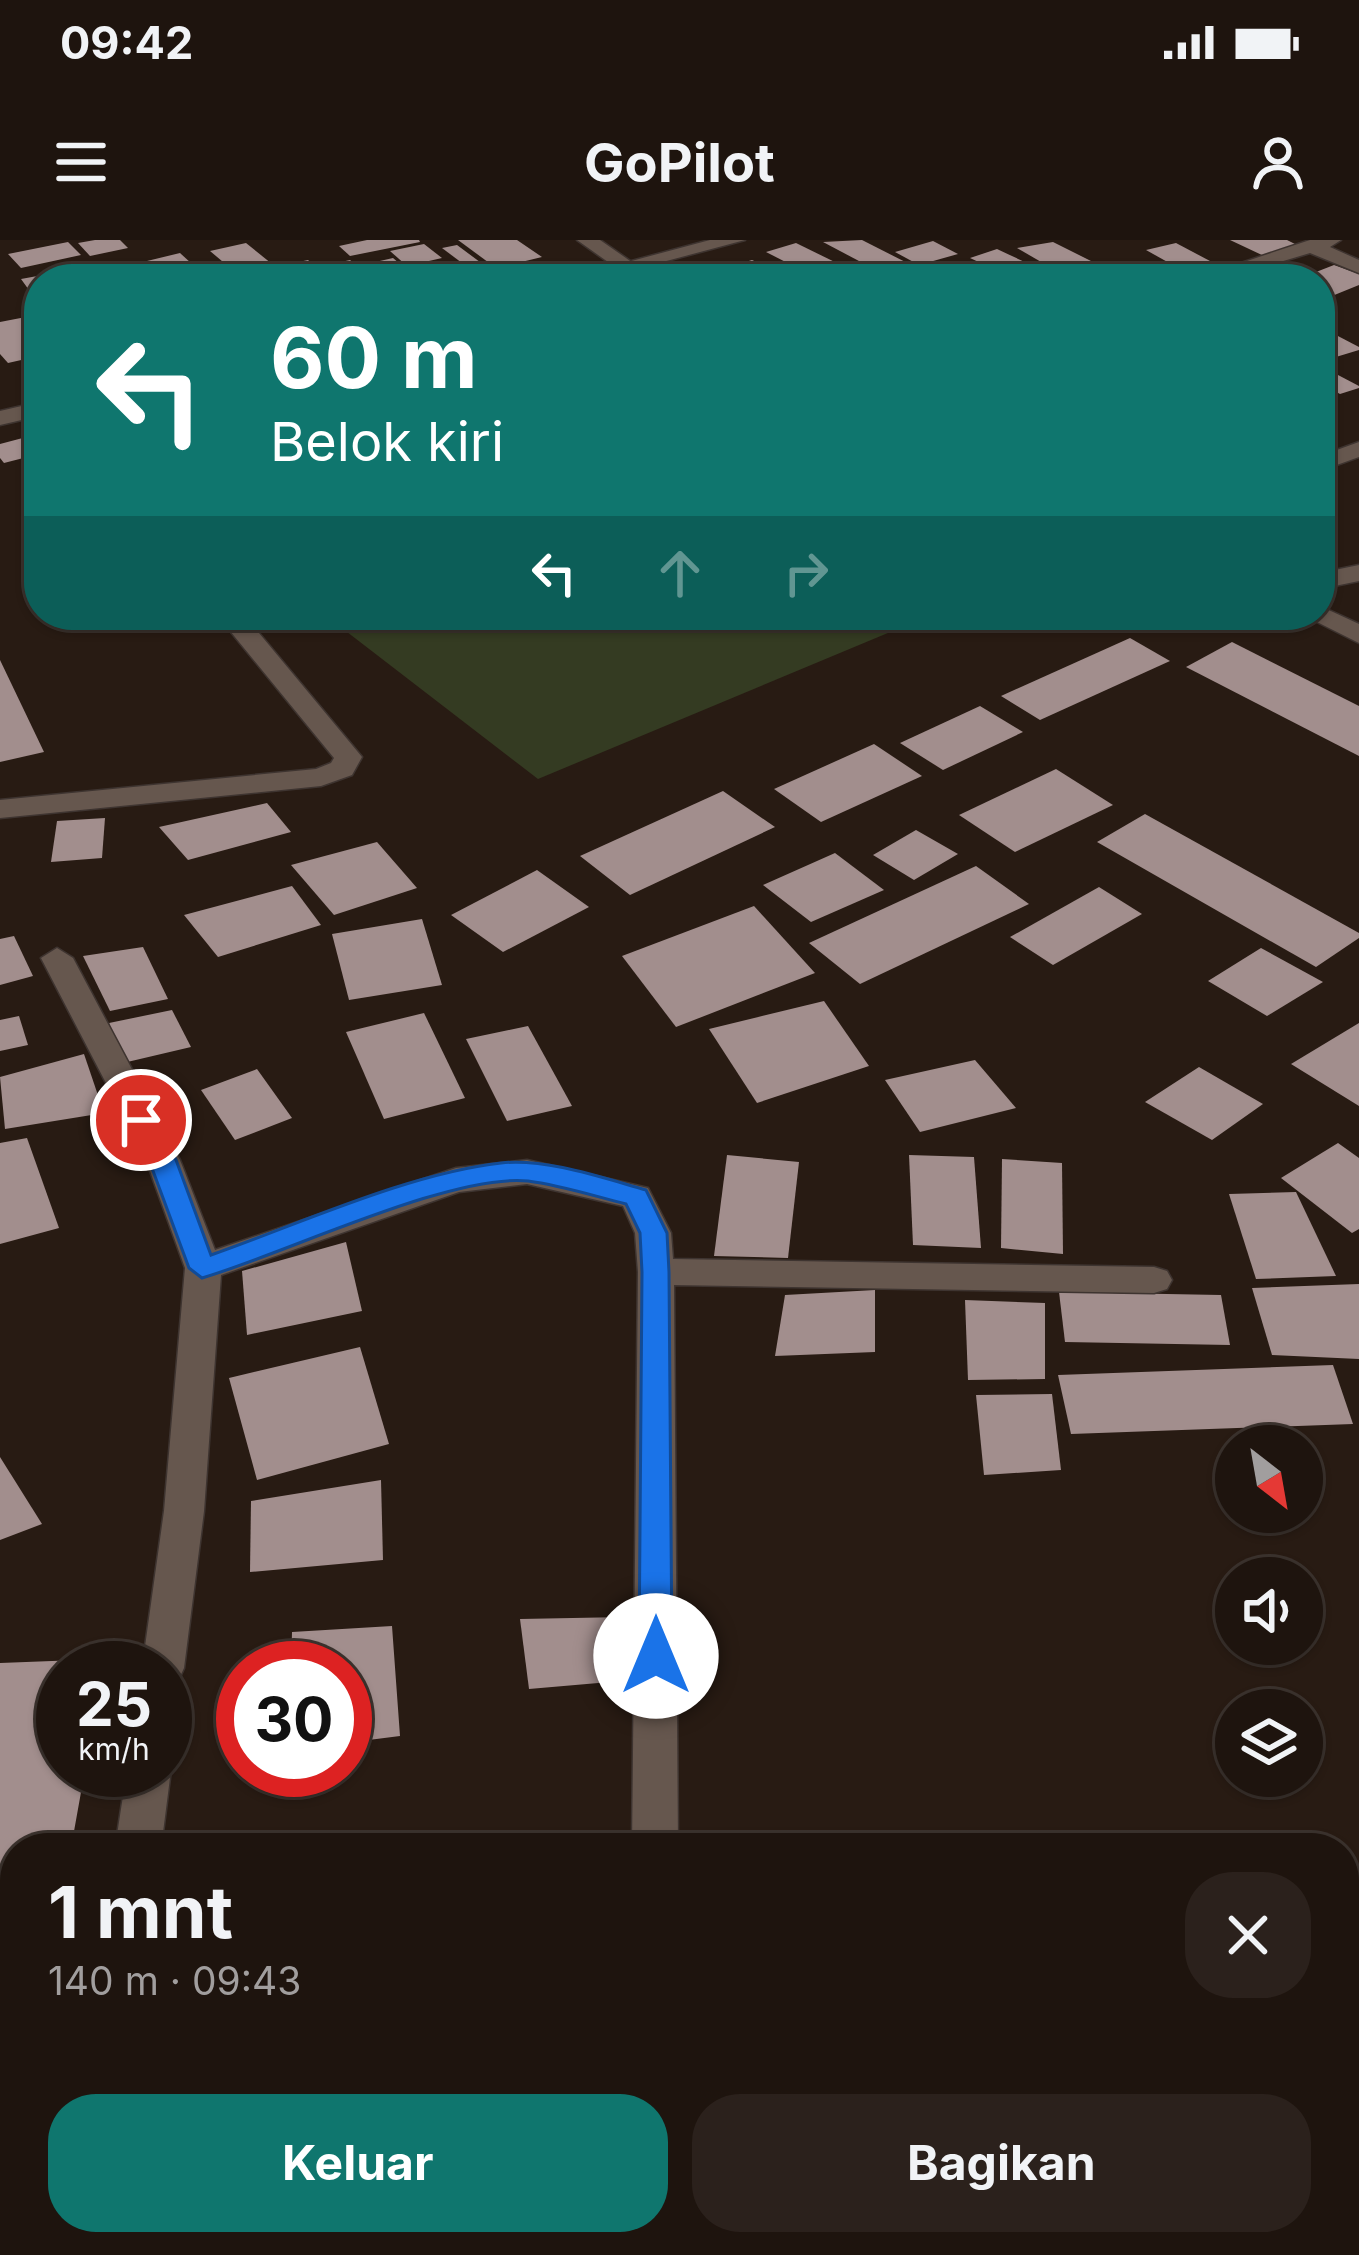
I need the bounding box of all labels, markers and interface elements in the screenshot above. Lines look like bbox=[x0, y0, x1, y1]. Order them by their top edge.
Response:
text: 09:42 bbox=[60, 15, 193, 70]
icon: menu bbox=[48, 129, 114, 195]
icon: person bbox=[1245, 129, 1311, 195]
text: GoPilot bbox=[584, 130, 775, 195]
text: 60 m bbox=[270, 307, 478, 408]
icon: left bbox=[72, 312, 228, 468]
text: Belok kiri bbox=[270, 409, 504, 474]
icon: left bbox=[521, 540, 587, 606]
icon: ahead bbox=[647, 540, 713, 606]
icon: right bbox=[773, 540, 839, 606]
pin bbox=[90, 1069, 192, 1171]
icon: arrive bbox=[108, 1087, 174, 1153]
north arrow bbox=[1215, 1425, 1323, 1533]
map controls bbox=[1215, 1425, 1323, 1797]
button: sound bbox=[1215, 1557, 1323, 1665]
position arrow bbox=[593, 1593, 719, 1719]
speed limit sign: 30 bbox=[216, 1641, 372, 1797]
text: 25 bbox=[76, 1668, 152, 1740]
button: layers bbox=[1215, 1689, 1323, 1797]
text: km/h bbox=[78, 1731, 150, 1767]
text: 1 mnt bbox=[48, 1868, 233, 1955]
button: close bbox=[1185, 1872, 1311, 1998]
text: 140 m · 09:43 bbox=[48, 1957, 301, 2004]
button: Keluar bbox=[48, 2094, 668, 2232]
button: Bagikan bbox=[692, 2094, 1311, 2232]

